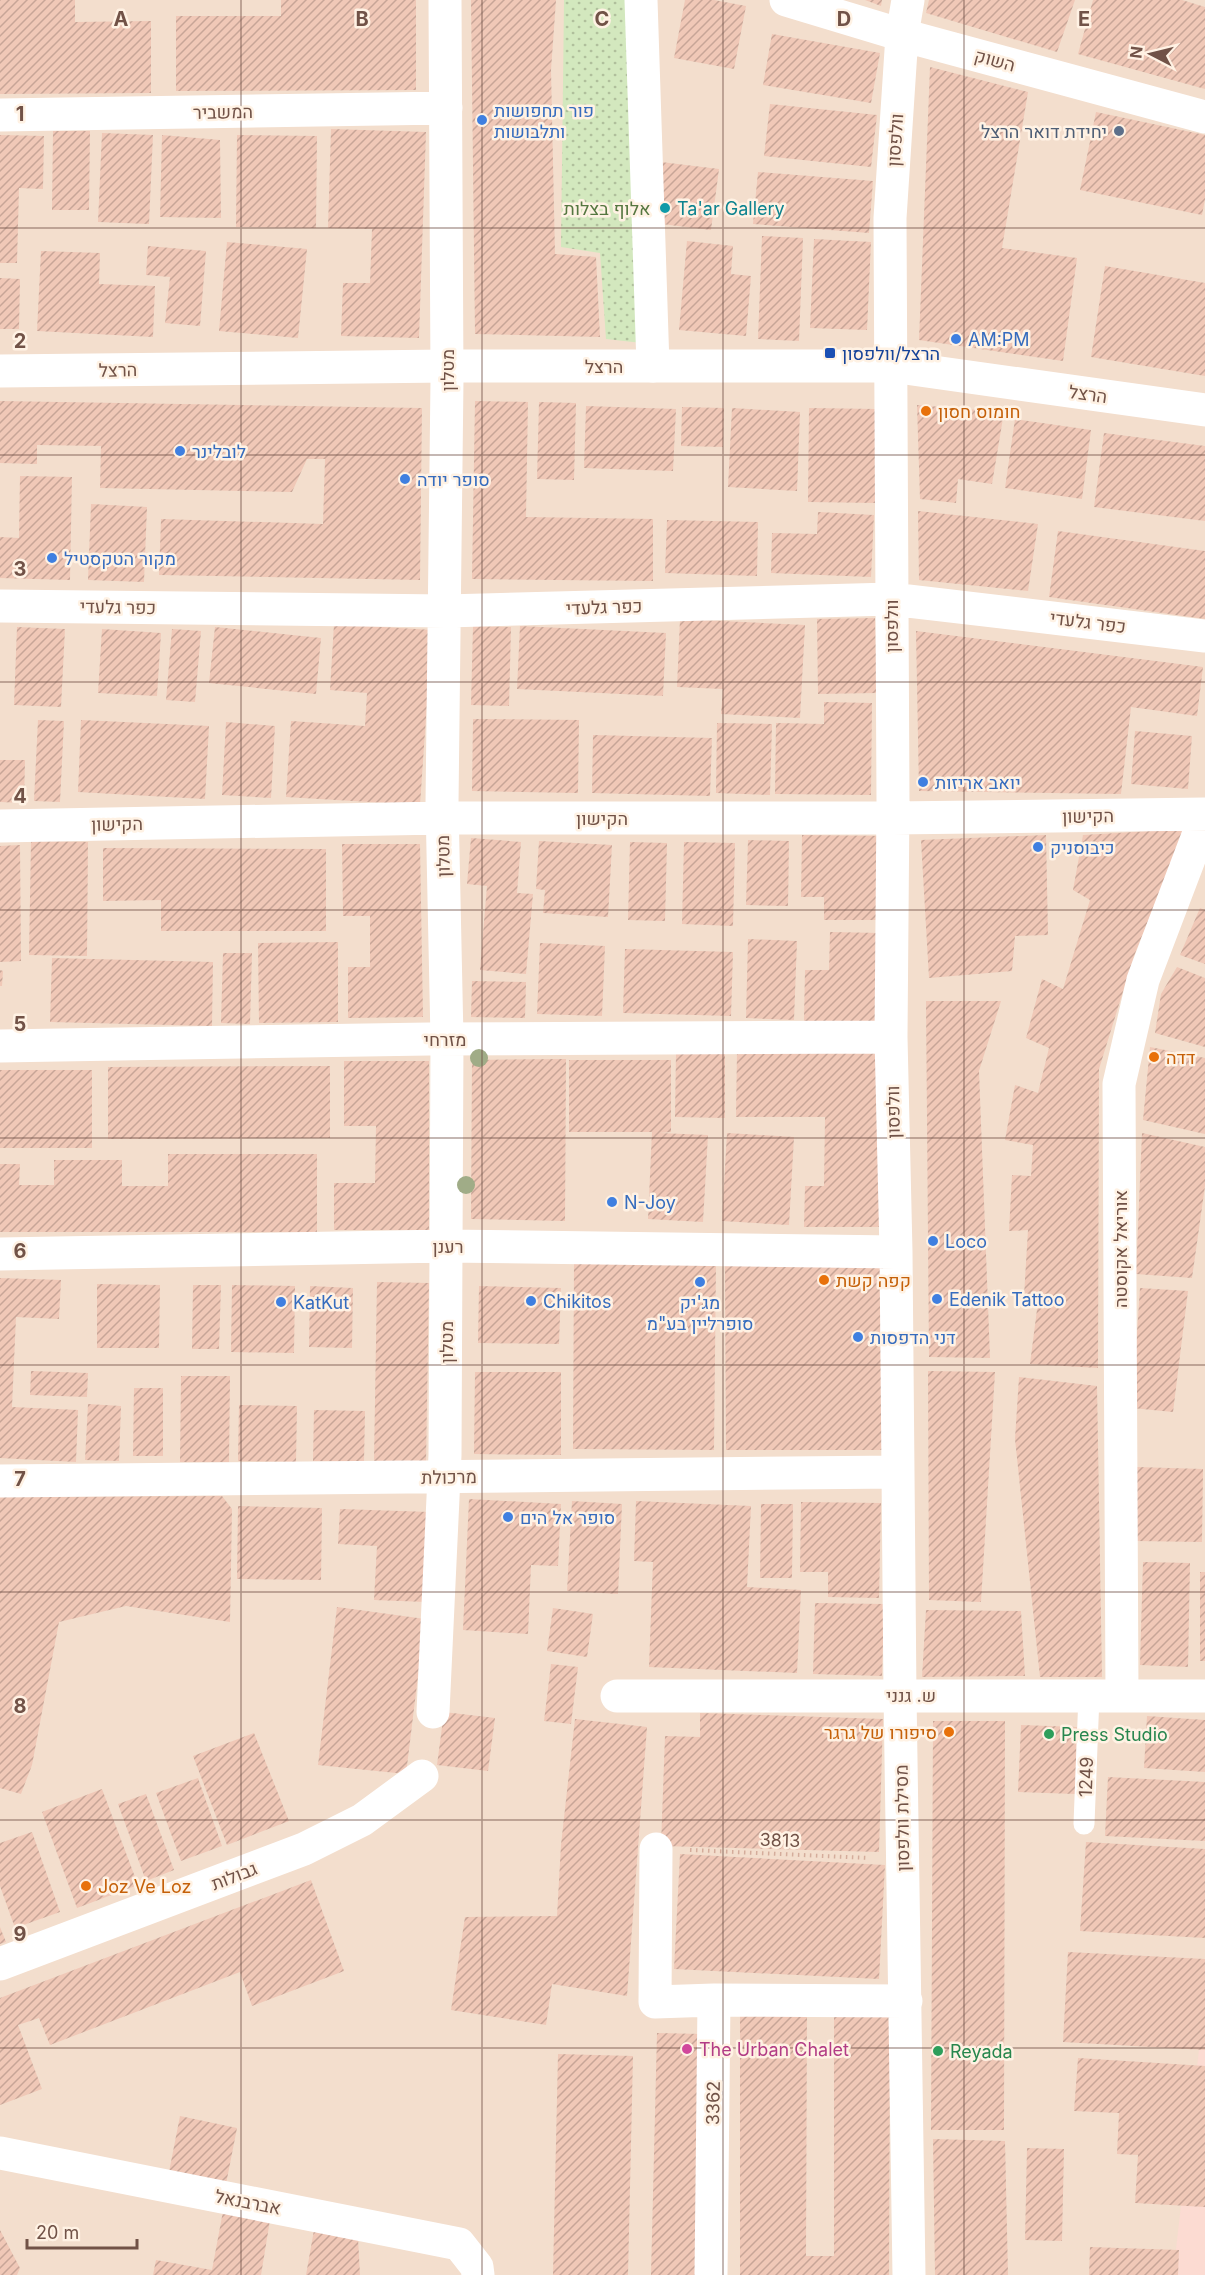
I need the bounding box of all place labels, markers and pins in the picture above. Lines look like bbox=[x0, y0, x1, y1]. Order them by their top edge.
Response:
place label: פור תחפושות ותלבושות bbox=[494, 100, 594, 142]
marker: פור תחפושות ותלבושות bbox=[475, 113, 489, 127]
place label: יחידת דואר הרצל bbox=[981, 121, 1107, 142]
marker: יחידת דואר הרצל bbox=[1112, 124, 1126, 138]
place label: Ta'ar Gallery bbox=[677, 198, 785, 219]
marker: Ta'ar Gallery bbox=[658, 201, 672, 215]
place label: AM:PM bbox=[968, 329, 1030, 350]
marker: AM:PM bbox=[949, 332, 963, 346]
place label: הרצל/וולפסון bbox=[842, 343, 940, 364]
marker: הרצל/וולפסון bbox=[823, 346, 837, 360]
place label: חומוס חסון bbox=[938, 401, 1020, 422]
marker: חומוס חסון bbox=[919, 404, 933, 418]
place label: לובלינר bbox=[192, 441, 246, 462]
marker: לובלינר bbox=[173, 444, 187, 458]
place label: סופר יודה bbox=[417, 469, 490, 490]
marker: סופר יודה bbox=[398, 472, 412, 486]
place label: מקור הטקסטיל bbox=[64, 548, 176, 569]
marker: מקור הטקסטיל bbox=[45, 551, 59, 565]
place label: יואב אריזות bbox=[935, 772, 1021, 793]
marker: יואב אריזות bbox=[916, 775, 930, 789]
place label: כיבוסניק bbox=[1050, 837, 1115, 858]
marker: כיבוסניק bbox=[1031, 840, 1045, 854]
place label: דדה bbox=[1166, 1047, 1195, 1068]
marker: דדה bbox=[1147, 1050, 1161, 1064]
place label: N-Joy bbox=[624, 1192, 676, 1213]
marker: N-Joy bbox=[605, 1195, 619, 1209]
place label: Loco bbox=[945, 1231, 987, 1252]
marker: Loco bbox=[926, 1234, 940, 1248]
place label: קפה קשת bbox=[836, 1270, 911, 1291]
marker: קפה קשת bbox=[817, 1273, 831, 1287]
marker: מג'יק סופרליין בע"מ bbox=[693, 1275, 707, 1289]
place label: Edenik Tattoo bbox=[949, 1289, 1064, 1310]
place label: Chikitos bbox=[543, 1291, 611, 1312]
place label: KatKut bbox=[293, 1292, 349, 1313]
place label: מג'יק סופרליין בע"מ bbox=[647, 1292, 753, 1334]
marker: Edenik Tattoo bbox=[930, 1292, 944, 1306]
marker: Chikitos bbox=[524, 1294, 538, 1308]
marker: KatKut bbox=[274, 1295, 288, 1309]
place label: דני הדפסות bbox=[870, 1327, 956, 1348]
marker: דני הדפסות bbox=[851, 1330, 865, 1344]
place label: סופר אל הים bbox=[520, 1507, 615, 1528]
marker: סופר אל הים bbox=[501, 1510, 515, 1524]
place label: סיפורו של גרגר bbox=[824, 1722, 937, 1743]
place label: Press Studio bbox=[1061, 1724, 1168, 1745]
marker: סיפורו של גרגר bbox=[942, 1725, 956, 1739]
marker: Press Studio bbox=[1042, 1727, 1056, 1741]
place label: Joz Ve Loz bbox=[98, 1876, 192, 1897]
marker: Joz Ve Loz bbox=[79, 1879, 93, 1893]
place label: The Urban Chalet bbox=[699, 2039, 849, 2060]
place label: Reyada bbox=[950, 2041, 1013, 2062]
marker: The Urban Chalet bbox=[680, 2042, 694, 2056]
marker: Reyada bbox=[931, 2044, 945, 2058]

